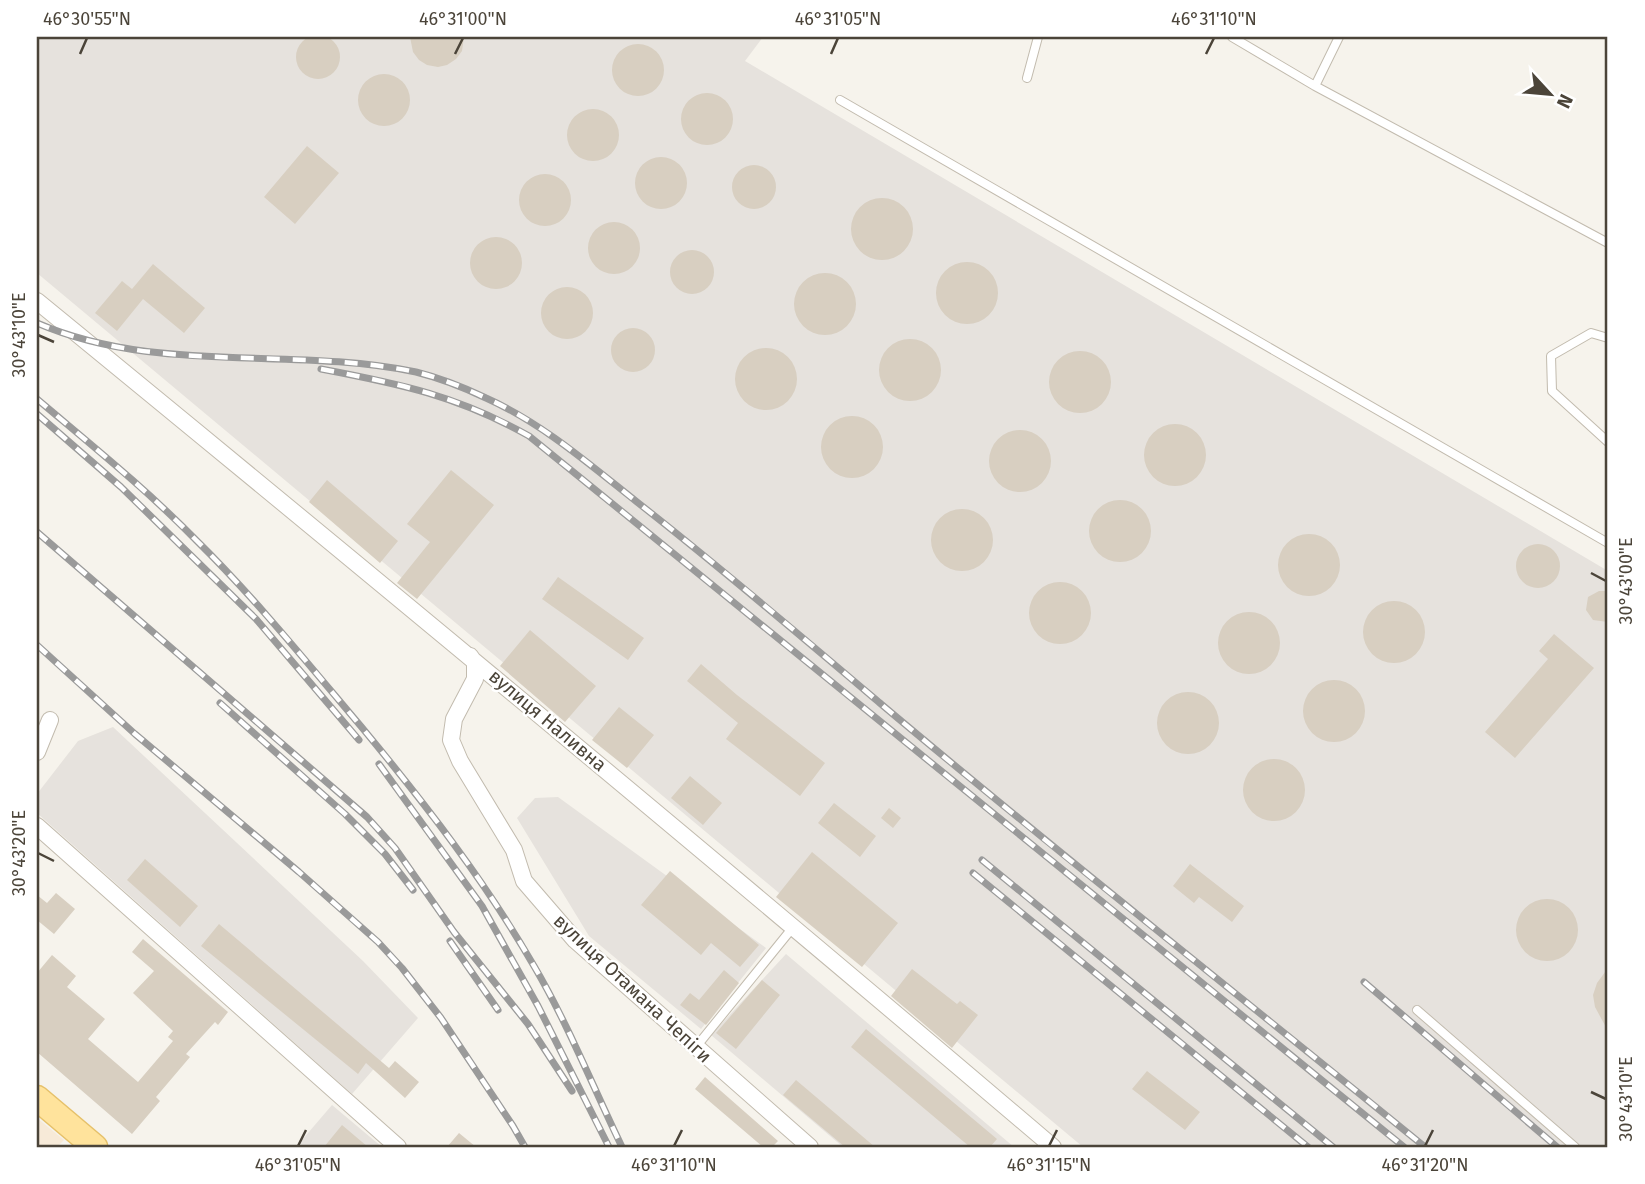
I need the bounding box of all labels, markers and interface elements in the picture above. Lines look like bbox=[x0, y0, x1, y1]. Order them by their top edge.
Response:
text: 46°30'55"N bbox=[43, 8, 131, 30]
text: 46°31'00"N bbox=[419, 8, 507, 30]
text: 46°31'05"N bbox=[795, 8, 881, 30]
text: 46°31'10"N bbox=[1171, 8, 1257, 30]
north arrow bbox=[1516, 60, 1586, 130]
text: N bbox=[1552, 91, 1578, 112]
text: 30°43'10"E bbox=[8, 292, 30, 378]
text: 30°43'00"E bbox=[1615, 537, 1637, 625]
street label: вулиця Наливна bbox=[484, 664, 611, 776]
text: 30°43'20"E bbox=[8, 810, 30, 896]
street label: вулиця Отамана Чепіги bbox=[549, 909, 716, 1068]
text: 30°43'10"E bbox=[1615, 1056, 1637, 1142]
text: 46°31'05"N bbox=[255, 1154, 341, 1176]
text: 46°31'10"N bbox=[631, 1154, 717, 1176]
text: 46°31'15"N bbox=[1007, 1154, 1091, 1176]
text: 46°31'20"N bbox=[1382, 1154, 1468, 1176]

